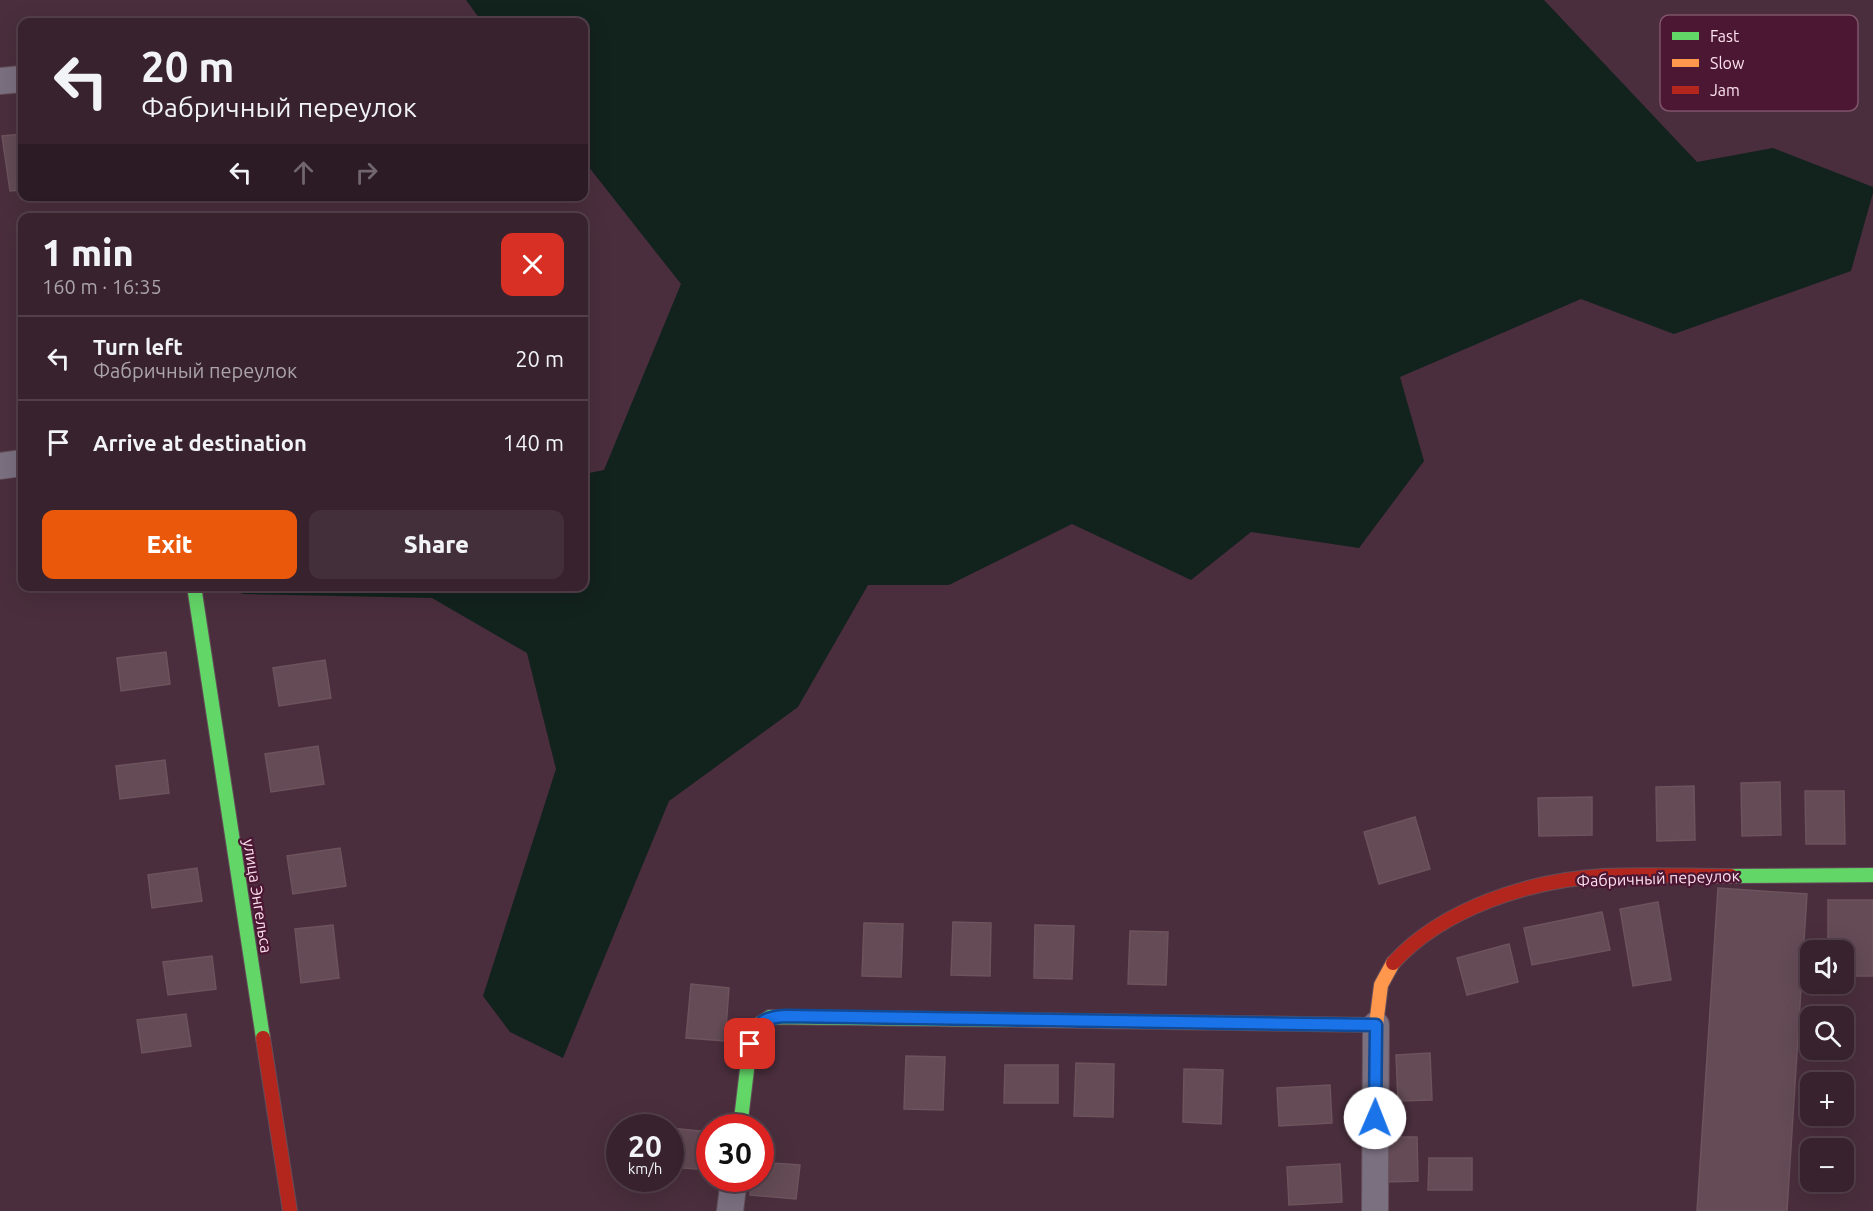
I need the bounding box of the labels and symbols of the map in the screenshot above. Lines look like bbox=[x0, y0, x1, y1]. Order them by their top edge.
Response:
legend bbox=[1660, 15, 1858, 111]
text: Fast bbox=[1710, 27, 1740, 45]
text: Slow bbox=[1710, 54, 1745, 72]
text: Jam bbox=[1710, 81, 1740, 99]
street label: улица Энгельса bbox=[240, 838, 276, 954]
street label: Фабричный переулок bbox=[1576, 866, 1740, 890]
pin bbox=[724, 1018, 775, 1069]
position arrow bbox=[1343, 1086, 1407, 1150]
speed limit sign: 30 bbox=[696, 1114, 774, 1192]

